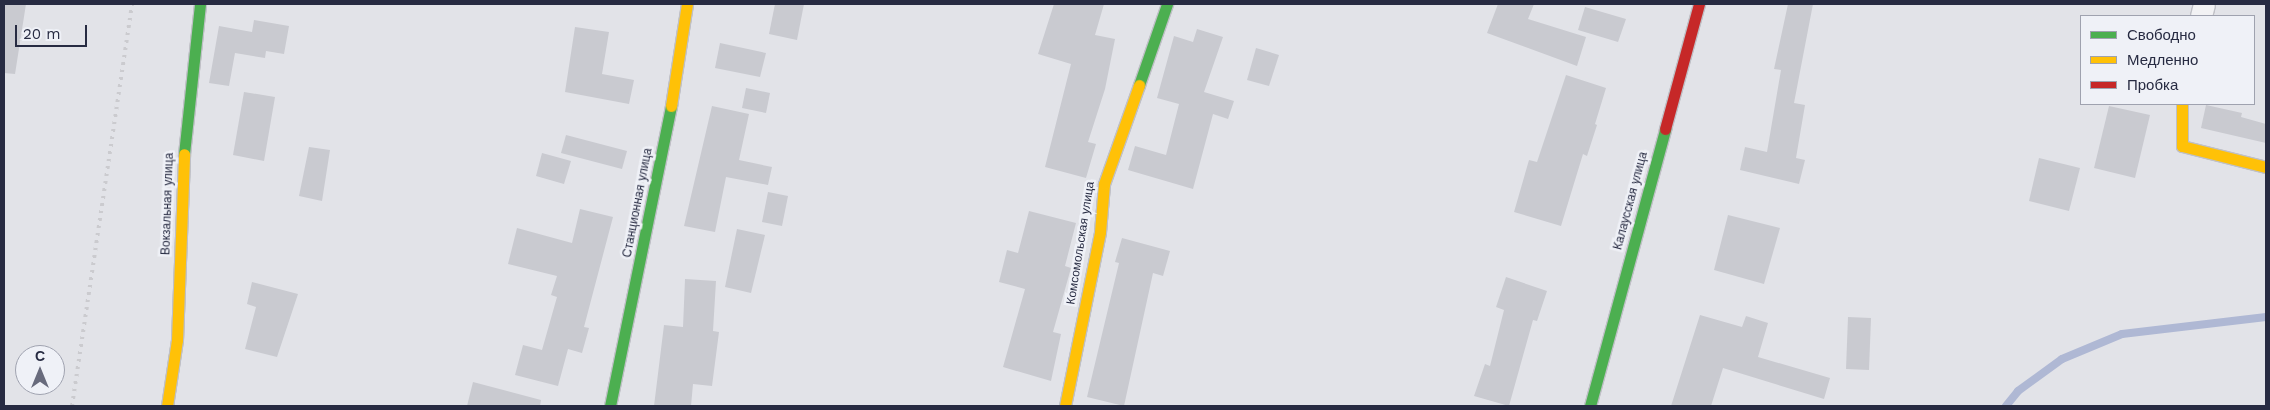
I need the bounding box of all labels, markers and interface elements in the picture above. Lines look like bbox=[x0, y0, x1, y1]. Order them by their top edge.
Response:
scale bar bbox=[18, 15, 90, 47]
legend bbox=[2080, 15, 2255, 105]
text: 20 m bbox=[23, 25, 61, 43]
text: Свободно bbox=[2127, 26, 2196, 44]
text: Медленно bbox=[2127, 51, 2198, 69]
text: Пробка bbox=[2127, 76, 2178, 94]
street label: Станционная улица bbox=[620, 147, 656, 259]
street label: Калаусская улица bbox=[1611, 150, 1651, 252]
street label: Вокзальная улица bbox=[159, 153, 177, 255]
street label: Комсомольская улица bbox=[1064, 180, 1098, 306]
north arrow bbox=[15, 345, 65, 395]
text: С bbox=[35, 348, 45, 364]

